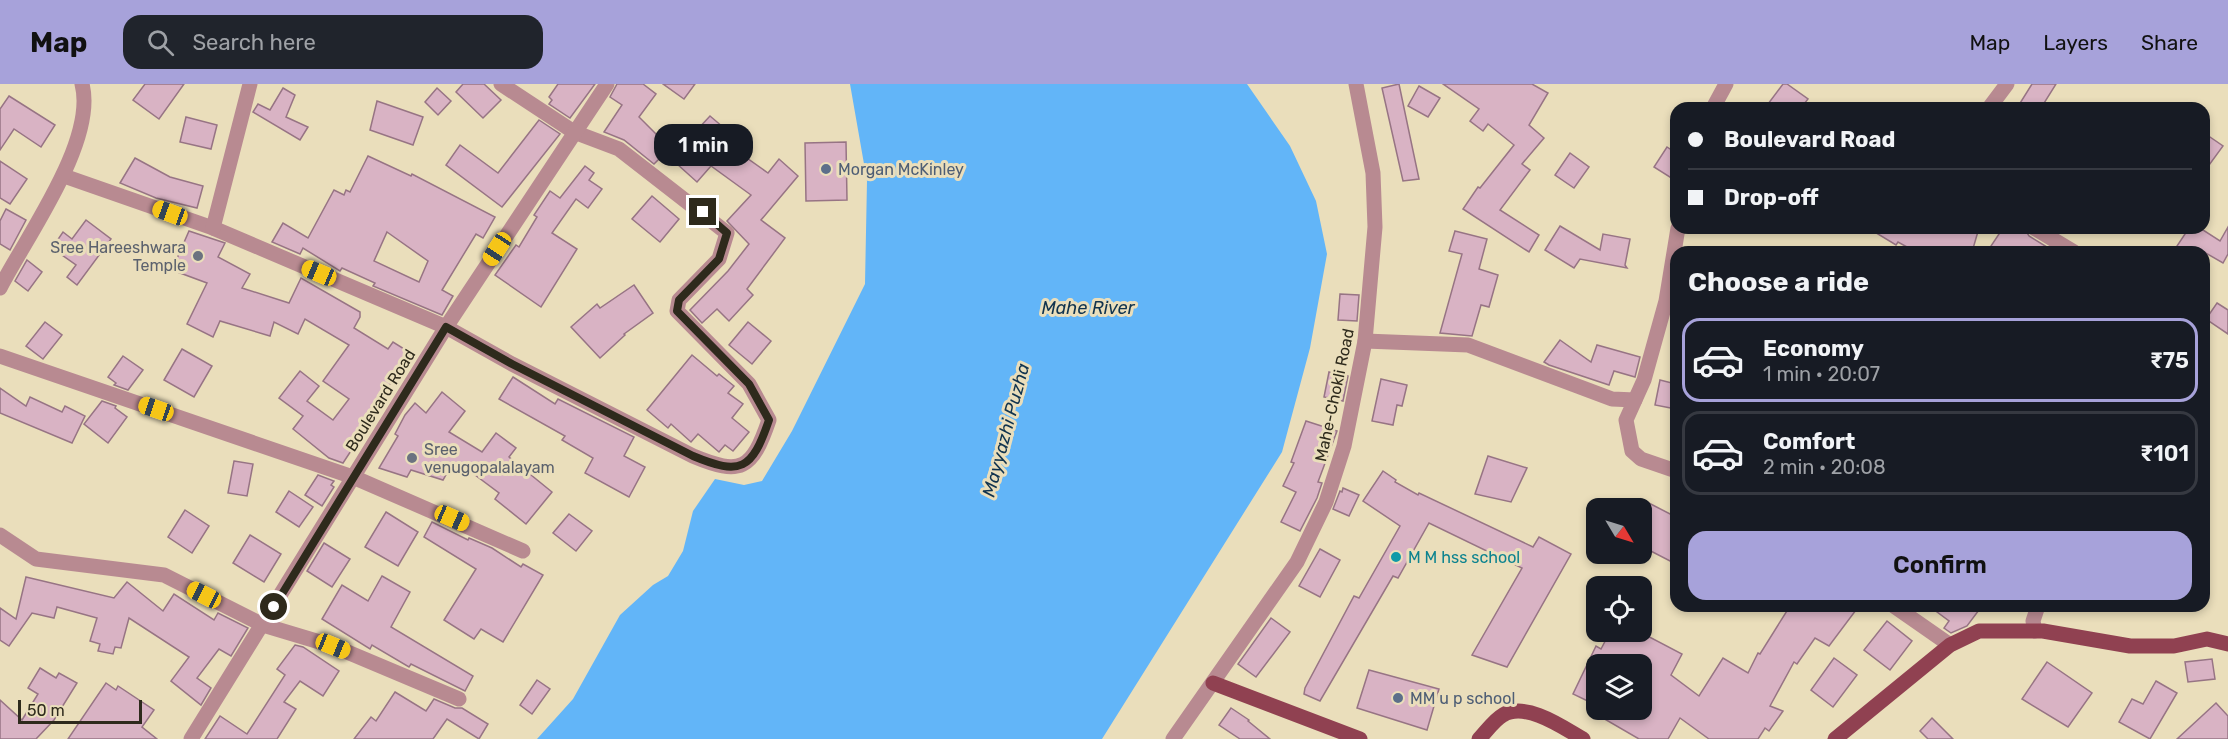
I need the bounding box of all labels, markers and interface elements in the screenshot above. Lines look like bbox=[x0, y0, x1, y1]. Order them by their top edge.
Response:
search box bbox=[123, 15, 543, 69]
text: Map bbox=[30, 26, 87, 59]
icon: search bbox=[144, 26, 177, 59]
text: Search here bbox=[192, 29, 316, 56]
text: Map bbox=[1969, 30, 2010, 55]
text: Layers bbox=[2043, 30, 2108, 55]
text: Share bbox=[2141, 30, 2198, 55]
callout: 1 min bbox=[654, 125, 752, 167]
text: Boulevard Road bbox=[1724, 126, 1895, 153]
text: 1 min bbox=[678, 133, 729, 157]
place label: Morgan McKinley bbox=[838, 160, 964, 179]
marker: Morgan McKinley bbox=[819, 162, 833, 176]
text: Drop-off bbox=[1724, 184, 1819, 211]
car bbox=[150, 198, 190, 228]
route end bbox=[689, 198, 716, 225]
car bbox=[480, 229, 514, 269]
place label: Sree Hareeshwara Temple bbox=[50, 238, 186, 275]
marker: Sree Hareeshwara Temple bbox=[191, 249, 205, 263]
car bbox=[299, 258, 339, 288]
text: Choose a ride bbox=[1688, 266, 1869, 298]
water label: Mahe River bbox=[1041, 297, 1136, 319]
street label: Mahe-Chokli Road bbox=[1311, 327, 1358, 463]
icon: car bbox=[1691, 333, 1745, 387]
text: Economy bbox=[1763, 335, 1864, 362]
street label: Boulevard Road bbox=[341, 346, 419, 455]
text: ₹75 bbox=[2150, 347, 2189, 374]
water label: Mayyazhi Puzha bbox=[978, 360, 1035, 499]
text: 1 min · 20:07 bbox=[1763, 362, 1880, 386]
car bbox=[136, 395, 176, 423]
icon: car bbox=[1691, 426, 1745, 480]
text: Comfort bbox=[1763, 428, 1855, 455]
place label: Sree venugopalalayam bbox=[424, 440, 555, 477]
text: ₹101 bbox=[2140, 440, 2189, 467]
marker: Sree venugopalalayam bbox=[405, 451, 419, 465]
text: 2 min · 20:08 bbox=[1763, 455, 1886, 479]
north arrow bbox=[1586, 498, 1652, 564]
map controls bbox=[1586, 498, 1652, 720]
car bbox=[432, 502, 472, 534]
button: Confirm bbox=[1688, 531, 2192, 600]
place label: M M hss school bbox=[1408, 548, 1520, 567]
marker: M M hss school bbox=[1389, 550, 1403, 564]
button: locate bbox=[1586, 576, 1652, 642]
car bbox=[184, 579, 224, 611]
route start bbox=[260, 593, 287, 620]
car bbox=[313, 631, 353, 661]
button: layers bbox=[1586, 654, 1652, 720]
place label: MM u p school bbox=[1410, 689, 1515, 708]
marker: MM u p school bbox=[1391, 691, 1405, 705]
scale bar bbox=[18, 697, 142, 724]
text: 50 m bbox=[27, 701, 65, 720]

